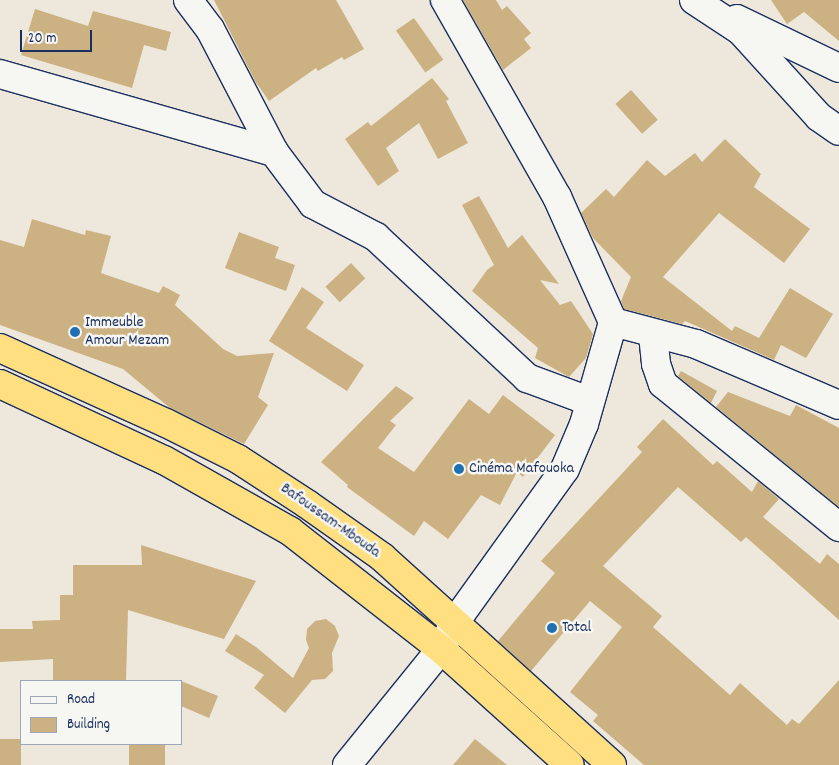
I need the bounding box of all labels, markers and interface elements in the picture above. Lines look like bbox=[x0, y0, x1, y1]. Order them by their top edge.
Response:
scale bar bbox=[22, 20, 95, 52]
text: 20 m bbox=[28, 28, 56, 50]
place label: Immeuble Amour Mezam bbox=[85, 313, 169, 351]
marker: Immeuble Amour Mezam bbox=[69, 326, 81, 338]
place label: Cinéma Mafouoka bbox=[469, 459, 574, 479]
marker: Cinéma Mafouoka bbox=[453, 463, 465, 475]
street label: Bafoussam-Mbouda bbox=[276, 479, 384, 563]
place label: Total bbox=[562, 618, 591, 638]
marker: Total bbox=[546, 622, 558, 634]
legend bbox=[20, 680, 182, 745]
text: Road bbox=[67, 689, 95, 711]
text: Building bbox=[67, 714, 110, 736]

